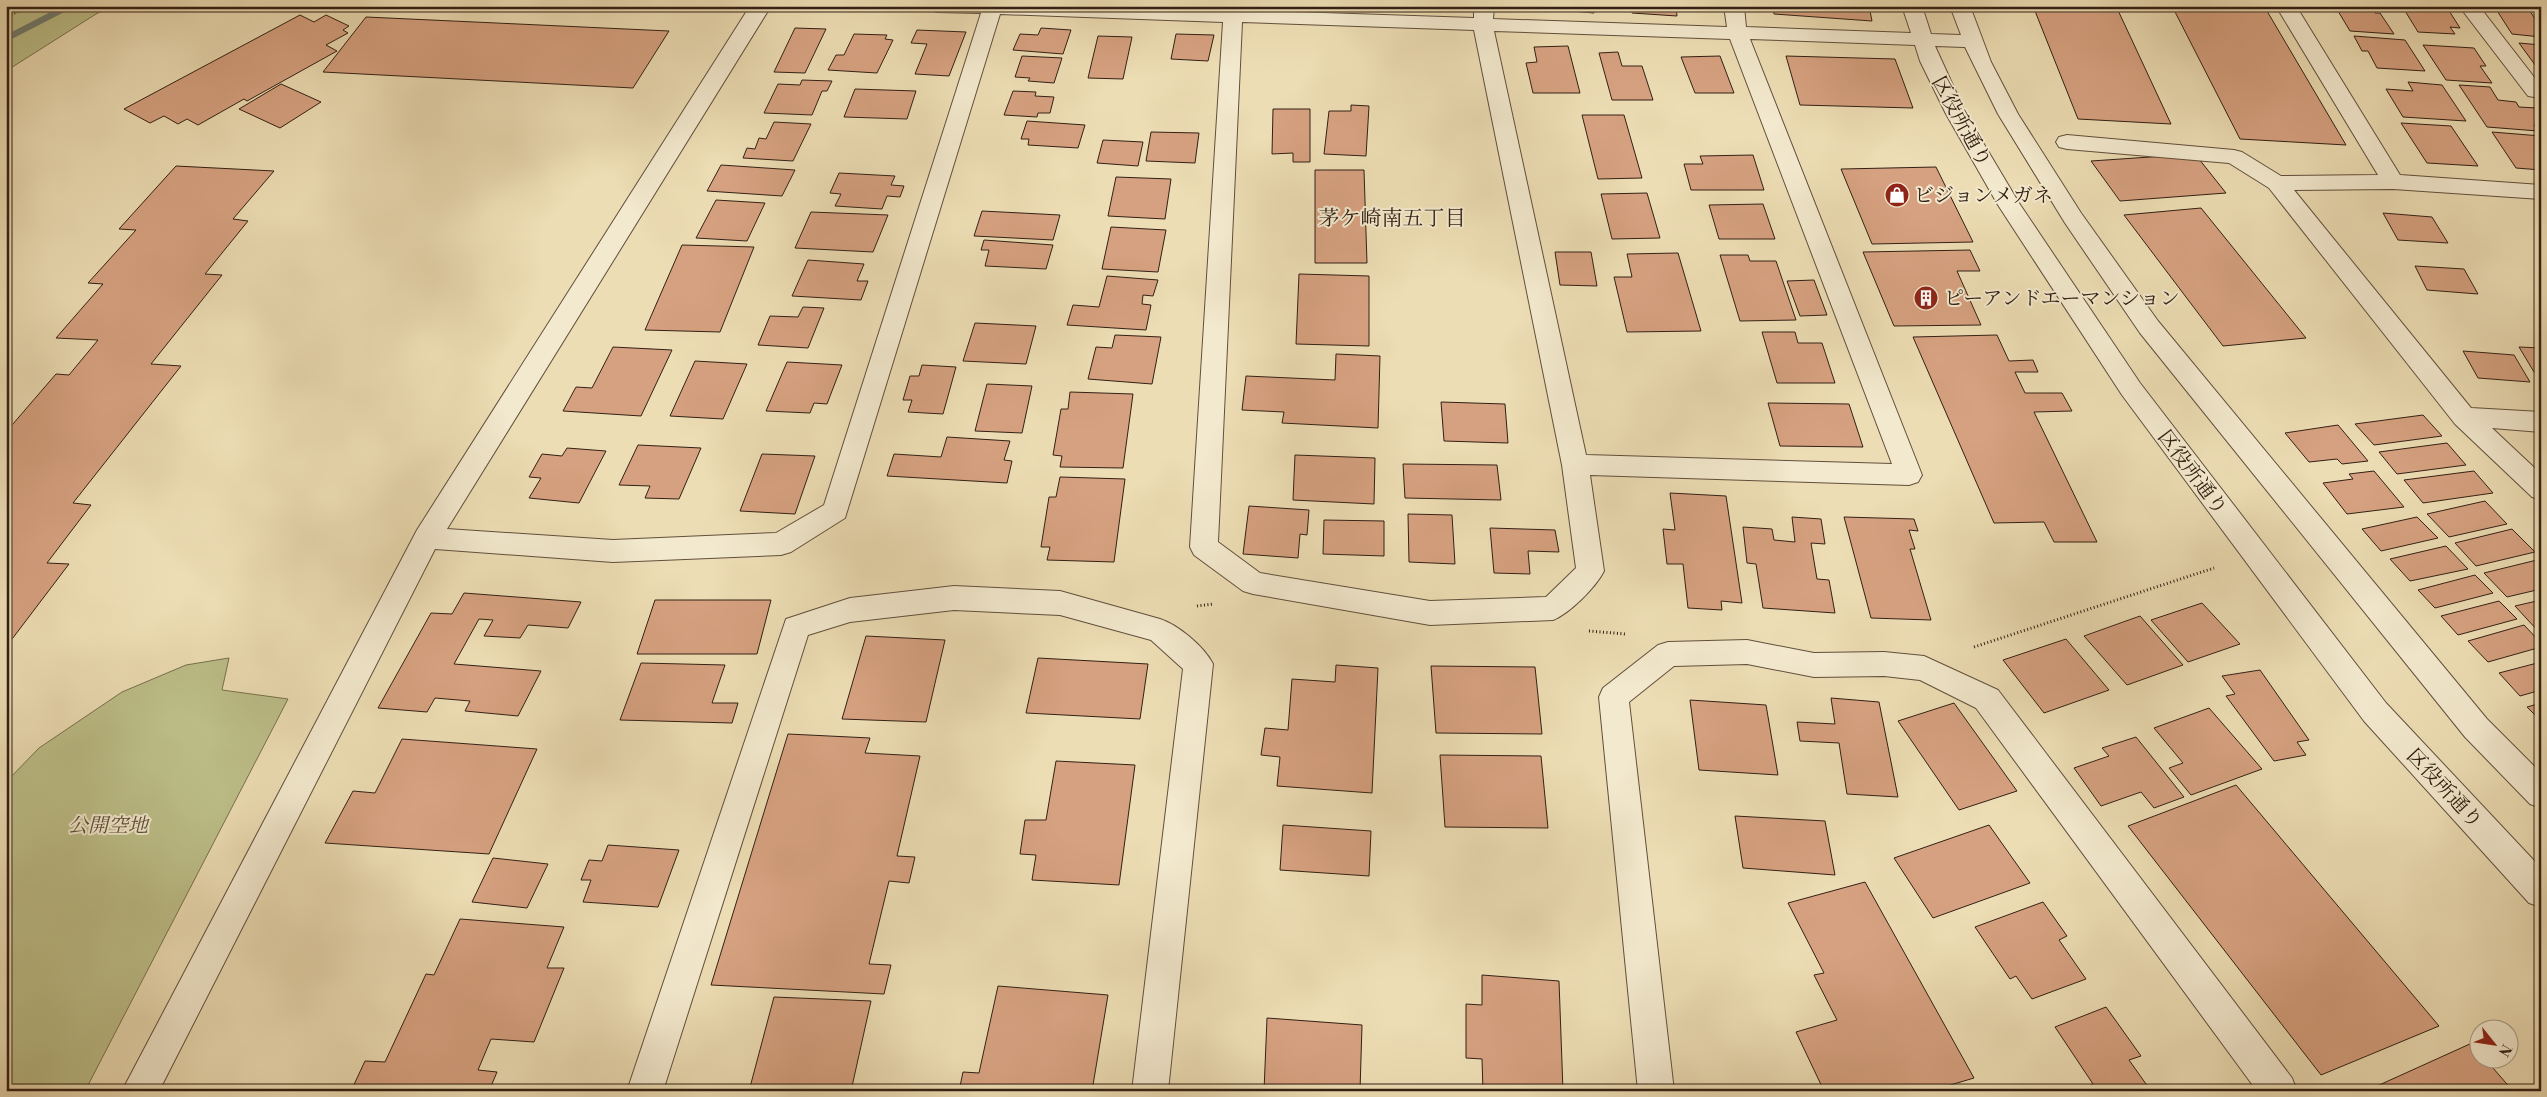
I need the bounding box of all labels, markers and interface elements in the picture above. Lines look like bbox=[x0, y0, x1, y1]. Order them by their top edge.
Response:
street label: 区役所通り bbox=[1926, 72, 1996, 172]
shop icon: ビジョンメガネ bbox=[1884, 182, 1910, 208]
place label: ビジョンメガネ bbox=[1914, 184, 2053, 209]
district label: 茅ケ崎南五丁目 bbox=[1319, 206, 1466, 232]
building icon: ピーアンドエーマンション bbox=[1913, 285, 1939, 311]
place label: ピーアンドエーマンション bbox=[1944, 287, 2180, 312]
street label: 区役所通り bbox=[2152, 425, 2232, 520]
street label: 区役所通り bbox=[2401, 744, 2487, 834]
park label: 公開空地 bbox=[68, 814, 150, 839]
north arrow bbox=[2470, 1020, 2520, 1070]
text: N bbox=[2494, 1041, 2515, 1059]

